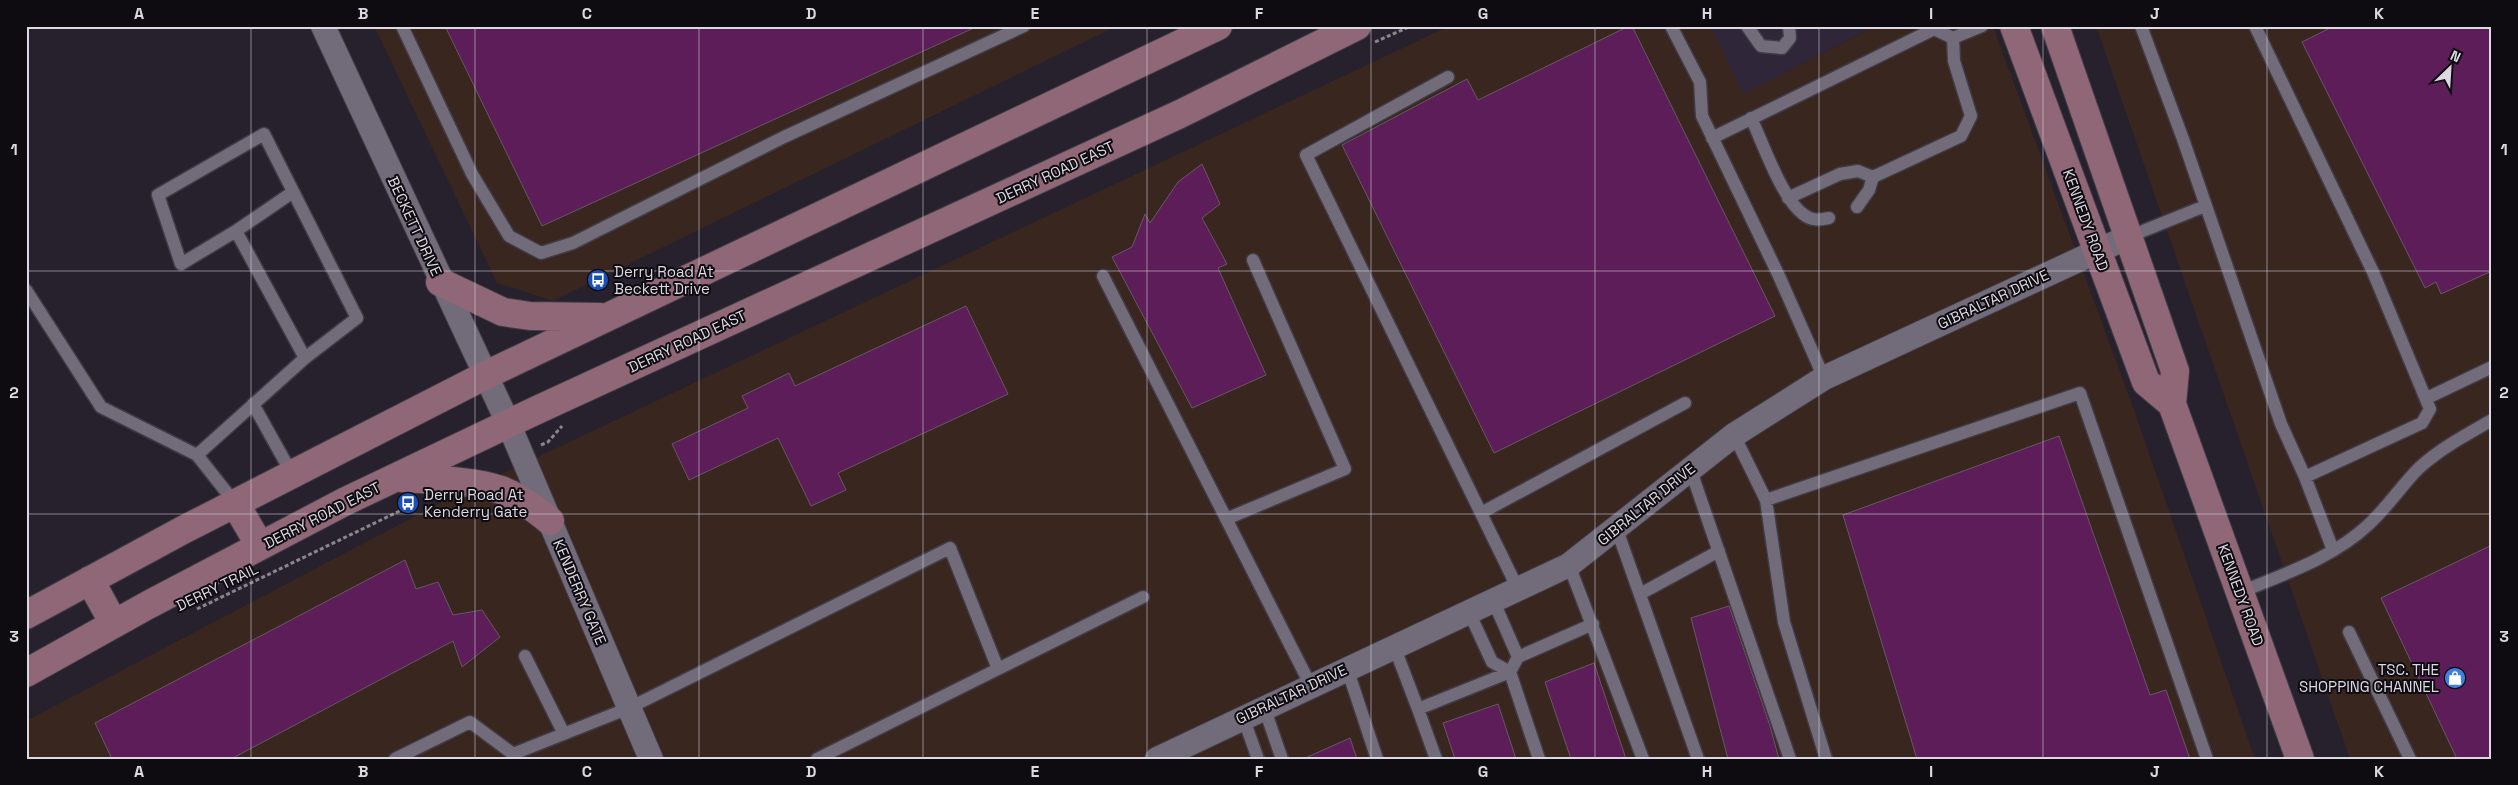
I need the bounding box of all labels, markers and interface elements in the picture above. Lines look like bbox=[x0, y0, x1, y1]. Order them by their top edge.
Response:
text: A bbox=[134, 3, 144, 24]
text: B bbox=[358, 3, 368, 24]
text: C bbox=[582, 3, 592, 24]
text: D bbox=[806, 3, 816, 24]
text: E bbox=[1031, 3, 1040, 24]
text: F bbox=[1255, 3, 1264, 24]
text: G bbox=[1478, 3, 1488, 24]
text: H bbox=[1702, 3, 1712, 24]
text: I bbox=[1929, 3, 1933, 24]
text: J bbox=[2150, 3, 2160, 24]
text: K bbox=[2374, 3, 2384, 24]
north arrow bbox=[2426, 42, 2476, 92]
text: N bbox=[2447, 46, 2464, 66]
street label: DERRY ROAD EAST bbox=[993, 136, 1117, 208]
text: 1 bbox=[10, 139, 18, 160]
text: 1 bbox=[2500, 139, 2508, 160]
street label: KENNEDY ROAD bbox=[2059, 166, 2113, 274]
street label: BECKETT DRIVE bbox=[384, 173, 446, 279]
place label: Derry Road At Beckett Drive bbox=[614, 262, 714, 298]
street label: GIBRALTAR DRIVE bbox=[1934, 265, 2052, 333]
bus stop icon: Derry Road At Beckett Drive bbox=[586, 268, 610, 292]
street label: DERRY ROAD EAST bbox=[625, 305, 749, 377]
text: 2 bbox=[9, 382, 19, 403]
text: 2 bbox=[2499, 382, 2509, 403]
street label: GIBRALTAR DRIVE bbox=[1593, 459, 1699, 549]
street label: DERRY ROAD EAST bbox=[261, 477, 383, 553]
place label: Derry Road At Kenderry Gate bbox=[424, 485, 527, 521]
bus stop icon: Derry Road At Kenderry Gate bbox=[396, 491, 420, 515]
street label: KENDERRY GATE bbox=[549, 536, 611, 648]
street label: KENNEDY ROAD bbox=[2214, 541, 2268, 649]
street label: DERRY TRAIL bbox=[173, 559, 261, 615]
text: 3 bbox=[9, 626, 19, 647]
text: 3 bbox=[2499, 626, 2509, 647]
street label: GIBRALTAR DRIVE bbox=[1232, 660, 1350, 728]
place label: TSC. THE SHOPPING CHANNEL bbox=[2299, 660, 2439, 696]
shop icon: TSC. THE SHOPPING CHANNEL bbox=[2443, 666, 2467, 690]
text: A bbox=[134, 761, 144, 782]
text: B bbox=[358, 761, 368, 782]
text: C bbox=[582, 761, 592, 782]
text: D bbox=[806, 761, 816, 782]
text: E bbox=[1031, 761, 1040, 782]
text: F bbox=[1255, 761, 1264, 782]
text: G bbox=[1478, 761, 1488, 782]
text: H bbox=[1702, 761, 1712, 782]
text: I bbox=[1929, 761, 1933, 782]
text: J bbox=[2150, 761, 2160, 782]
text: K bbox=[2374, 761, 2384, 782]

